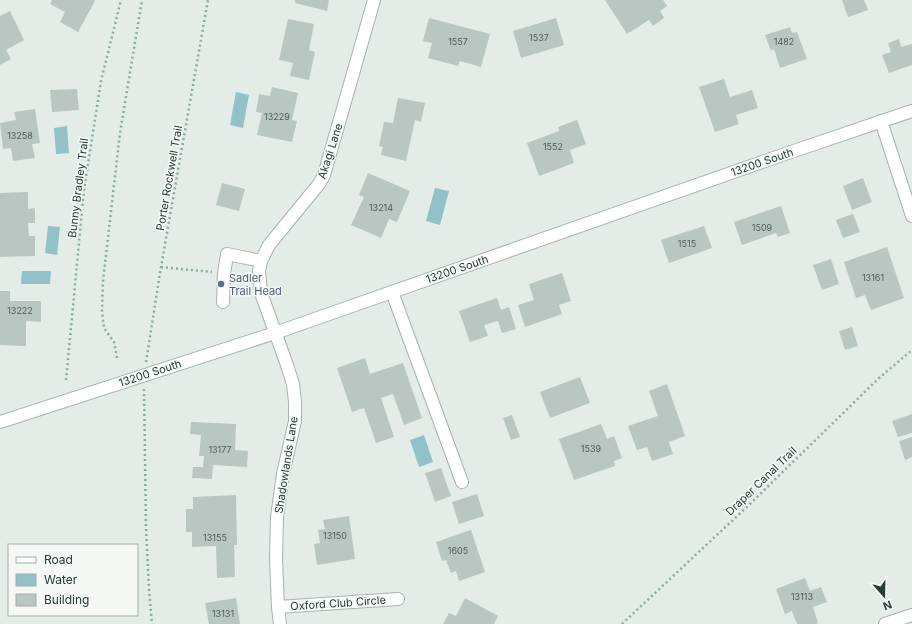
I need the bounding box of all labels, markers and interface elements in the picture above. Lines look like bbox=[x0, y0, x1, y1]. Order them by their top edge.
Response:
house number: 1537 bbox=[529, 32, 549, 43]
house number: 1557 bbox=[448, 36, 468, 47]
house number: 1482 bbox=[774, 36, 794, 47]
house number: 13229 bbox=[264, 111, 290, 122]
street label: Akagi Lane bbox=[314, 121, 346, 181]
street label: Porter Rockwell Trail bbox=[153, 124, 185, 232]
house number: 13258 bbox=[7, 130, 33, 141]
street label: Bunny Bradley Trail bbox=[65, 137, 91, 239]
house number: 1552 bbox=[543, 141, 563, 152]
street label: 13200 South bbox=[729, 145, 795, 179]
house number: 13214 bbox=[369, 202, 393, 213]
house number: 1509 bbox=[752, 222, 773, 233]
house number: 1515 bbox=[678, 238, 696, 249]
street label: 13200 South bbox=[424, 252, 490, 286]
place label: Sadler Trail Head bbox=[229, 271, 282, 298]
house number: 13161 bbox=[862, 272, 884, 283]
marker: Sadler Trail Head bbox=[216, 279, 226, 289]
house number: 13222 bbox=[7, 305, 33, 316]
street label: 13200 South bbox=[117, 356, 183, 390]
street label: Shadowlands Lane bbox=[271, 415, 301, 515]
house number: 1539 bbox=[581, 443, 602, 454]
house number: 13177 bbox=[208, 444, 232, 455]
street label: Draper Canal Trail bbox=[723, 444, 799, 518]
house number: 13150 bbox=[323, 530, 347, 541]
house number: 13155 bbox=[203, 532, 227, 543]
legend bbox=[8, 544, 138, 616]
house number: 1605 bbox=[448, 545, 468, 556]
text: Road bbox=[44, 552, 73, 567]
text: Water bbox=[44, 572, 78, 587]
north arrow bbox=[864, 576, 904, 616]
house number: 13113 bbox=[791, 591, 813, 602]
text: Building bbox=[44, 592, 89, 607]
street label: Oxford Club Circle bbox=[290, 593, 386, 613]
text: N bbox=[881, 597, 894, 613]
house number: 13131 bbox=[212, 608, 234, 619]

